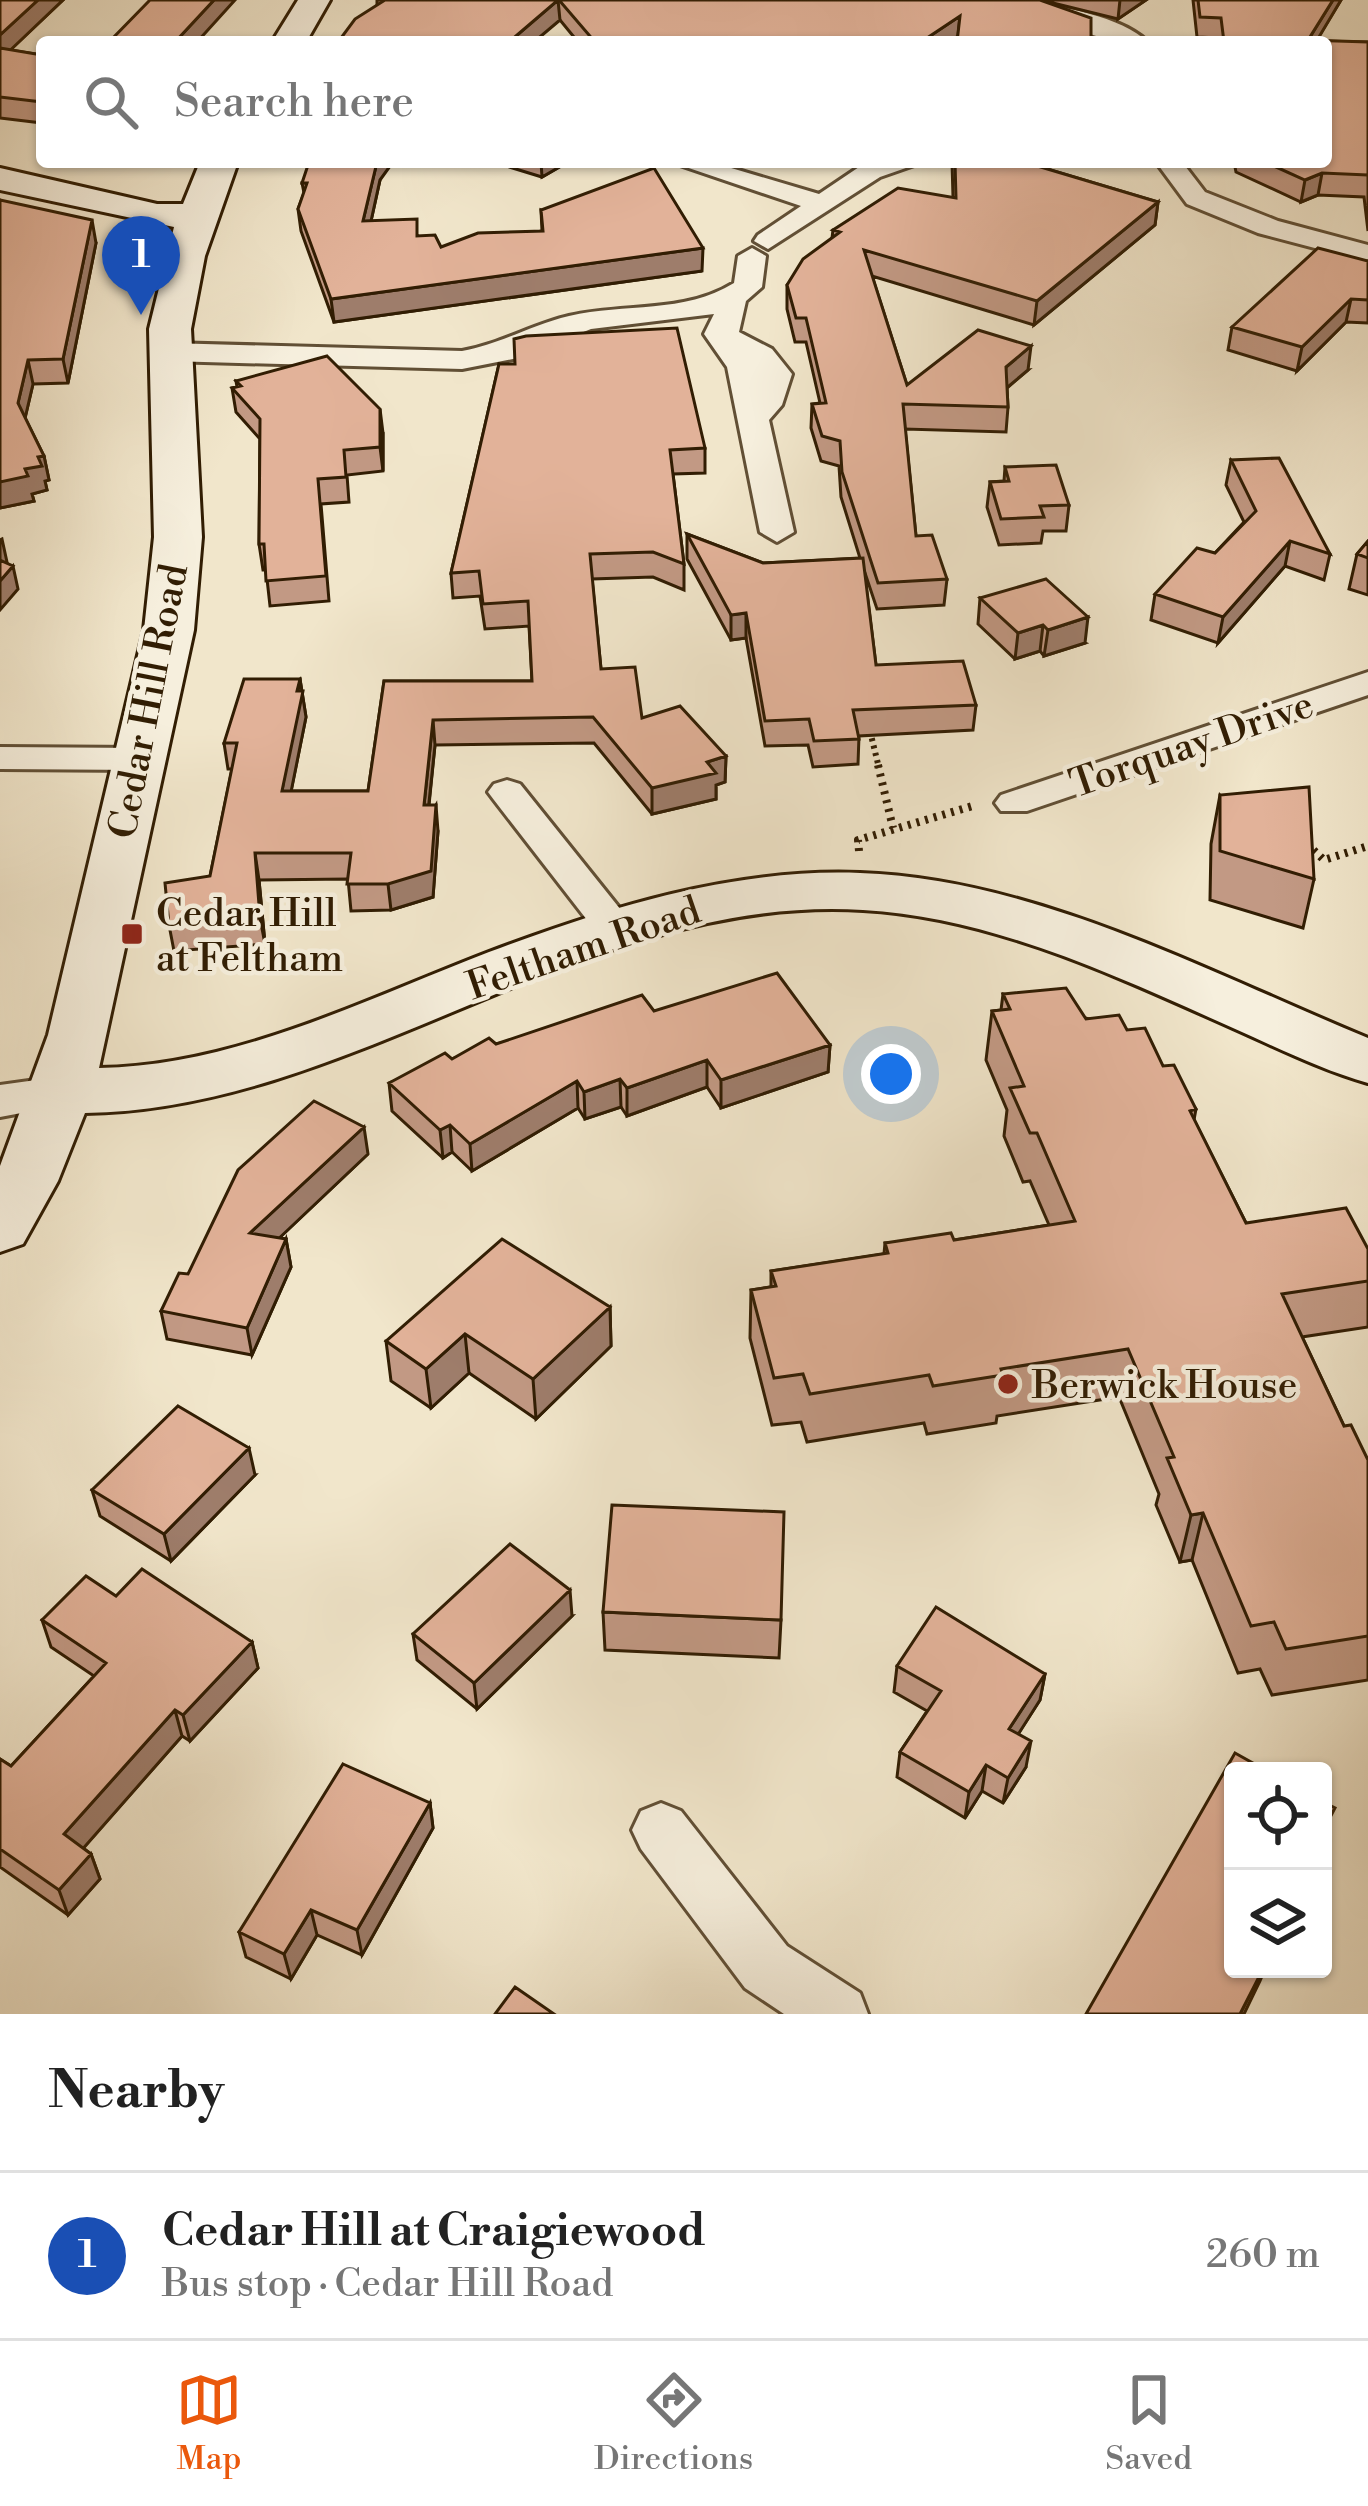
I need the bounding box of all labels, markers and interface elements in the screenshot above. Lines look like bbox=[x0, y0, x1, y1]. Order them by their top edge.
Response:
search box bbox=[36, 36, 1332, 168]
icon: search bbox=[78, 69, 144, 135]
text: Search here bbox=[174, 74, 414, 131]
pin: 1 bbox=[102, 216, 180, 315]
street label: Cedar Hill Road bbox=[99, 560, 200, 843]
street label: Torquay Drive bbox=[1064, 681, 1320, 810]
street label: Feltham Road bbox=[460, 886, 707, 1012]
place label: Cedar Hill at Feltham bbox=[156, 890, 343, 984]
marker: Cedar Hill at Feltham bbox=[119, 921, 145, 947]
your location bbox=[861, 1044, 921, 1104]
place label: Berwick House bbox=[1031, 1362, 1297, 1411]
marker: Berwick House bbox=[995, 1371, 1021, 1397]
map controls bbox=[1224, 1762, 1332, 1978]
button: locate bbox=[1224, 1762, 1332, 1870]
button: layers bbox=[1224, 1870, 1332, 1978]
text: Nearby bbox=[48, 2060, 224, 2124]
text: Cedar Hill at Craigiewood bbox=[162, 2203, 706, 2260]
text: 1 bbox=[78, 2231, 96, 2280]
text: 260 m bbox=[1206, 2231, 1320, 2280]
text: Bus stop · Cedar Hill Road bbox=[162, 2260, 613, 2309]
tab: Map bbox=[176, 2367, 242, 2480]
tab: Directions bbox=[594, 2367, 753, 2480]
tab: Saved bbox=[1105, 2367, 1192, 2480]

